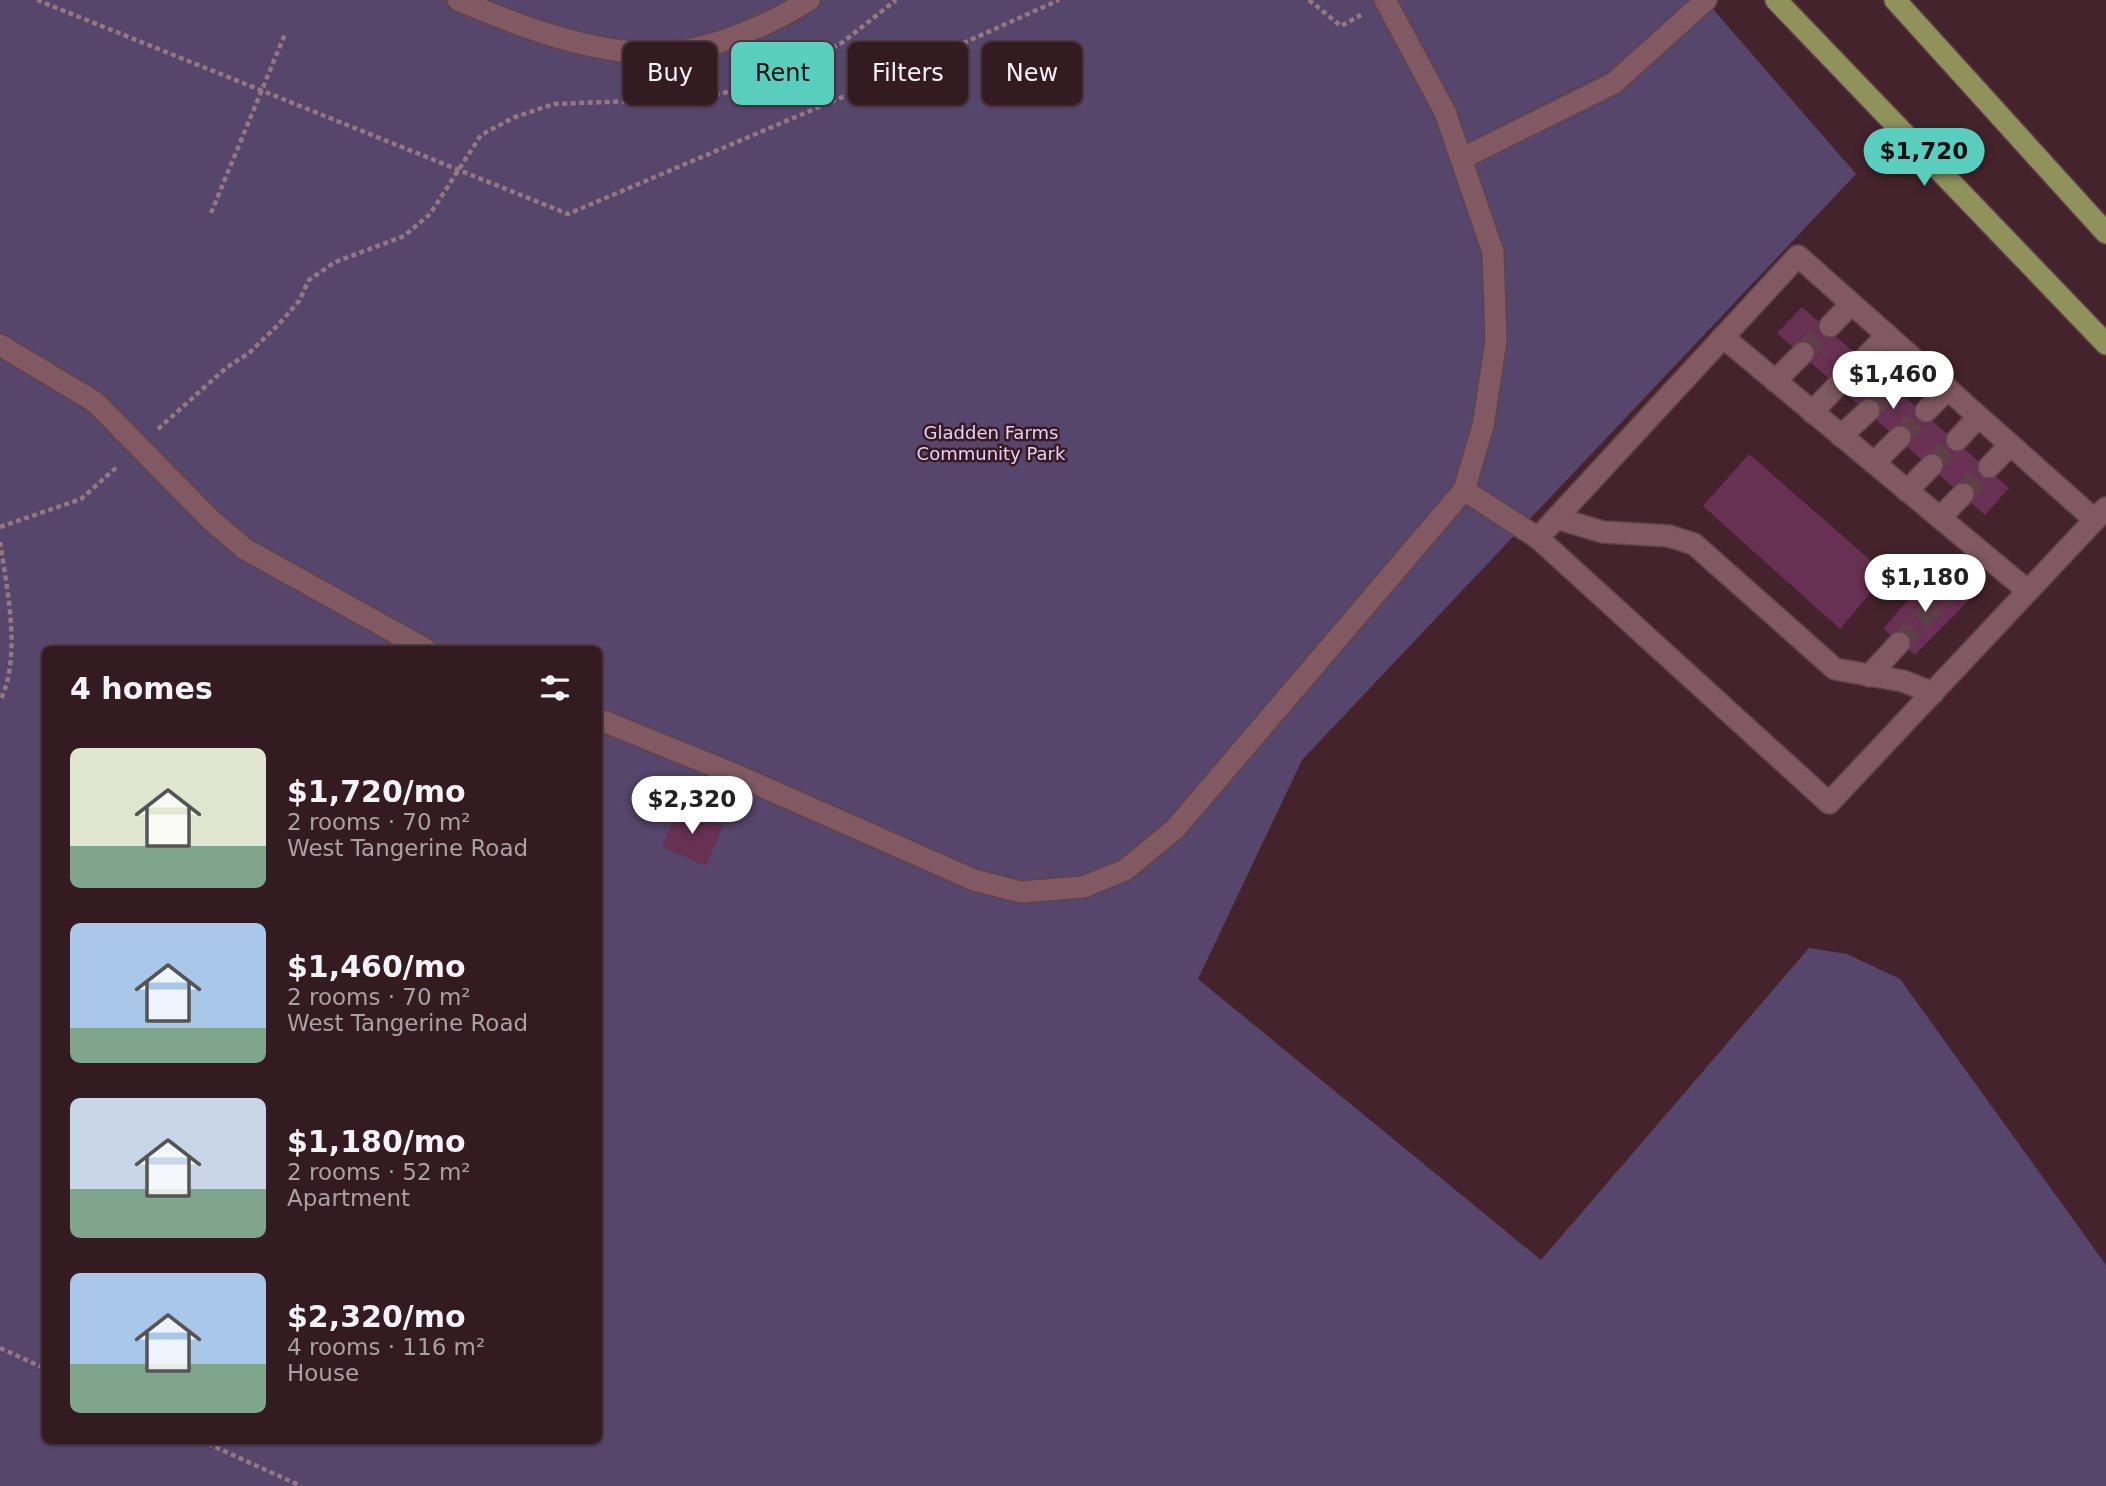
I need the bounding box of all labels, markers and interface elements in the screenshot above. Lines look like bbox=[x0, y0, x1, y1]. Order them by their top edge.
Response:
chip: Buy bbox=[623, 42, 717, 105]
chip: Rent bbox=[731, 42, 834, 105]
chip: Filters bbox=[848, 42, 968, 105]
chip: New bbox=[982, 42, 1082, 105]
pin: $1,720 bbox=[1867, 128, 1981, 188]
text: $1,720 bbox=[1880, 138, 1968, 164]
pin: $1,460 bbox=[1836, 352, 1950, 411]
text: $1,460 bbox=[1849, 361, 1937, 387]
park label: Gladden Farms Community Park bbox=[917, 422, 1066, 464]
pin: $1,180 bbox=[1868, 554, 1982, 614]
text: $1,180 bbox=[1881, 564, 1969, 590]
icon: filters bbox=[536, 669, 574, 707]
text: 4 homes bbox=[70, 671, 213, 706]
text: $1,720/mo bbox=[287, 774, 466, 809]
icon: home bbox=[126, 776, 210, 860]
pin: $2,320 bbox=[635, 776, 749, 836]
text: $2,320 bbox=[648, 786, 736, 812]
text: 2 rooms · 70 m² bbox=[287, 809, 471, 835]
text: West Tangerine Road bbox=[287, 835, 528, 861]
text: $1,460/mo bbox=[287, 949, 466, 984]
icon: home bbox=[126, 951, 210, 1035]
text: 2 rooms · 70 m² bbox=[287, 984, 471, 1010]
text: West Tangerine Road bbox=[287, 1010, 528, 1036]
text: $1,180/mo bbox=[287, 1124, 466, 1159]
icon: home bbox=[126, 1126, 210, 1210]
text: 2 rooms · 52 m² bbox=[287, 1159, 471, 1185]
text: Apartment bbox=[287, 1185, 410, 1211]
text: $2,320/mo bbox=[287, 1299, 466, 1334]
icon: home bbox=[126, 1301, 210, 1385]
text: 4 rooms · 116 m² bbox=[287, 1334, 485, 1360]
text: House bbox=[287, 1360, 359, 1386]

